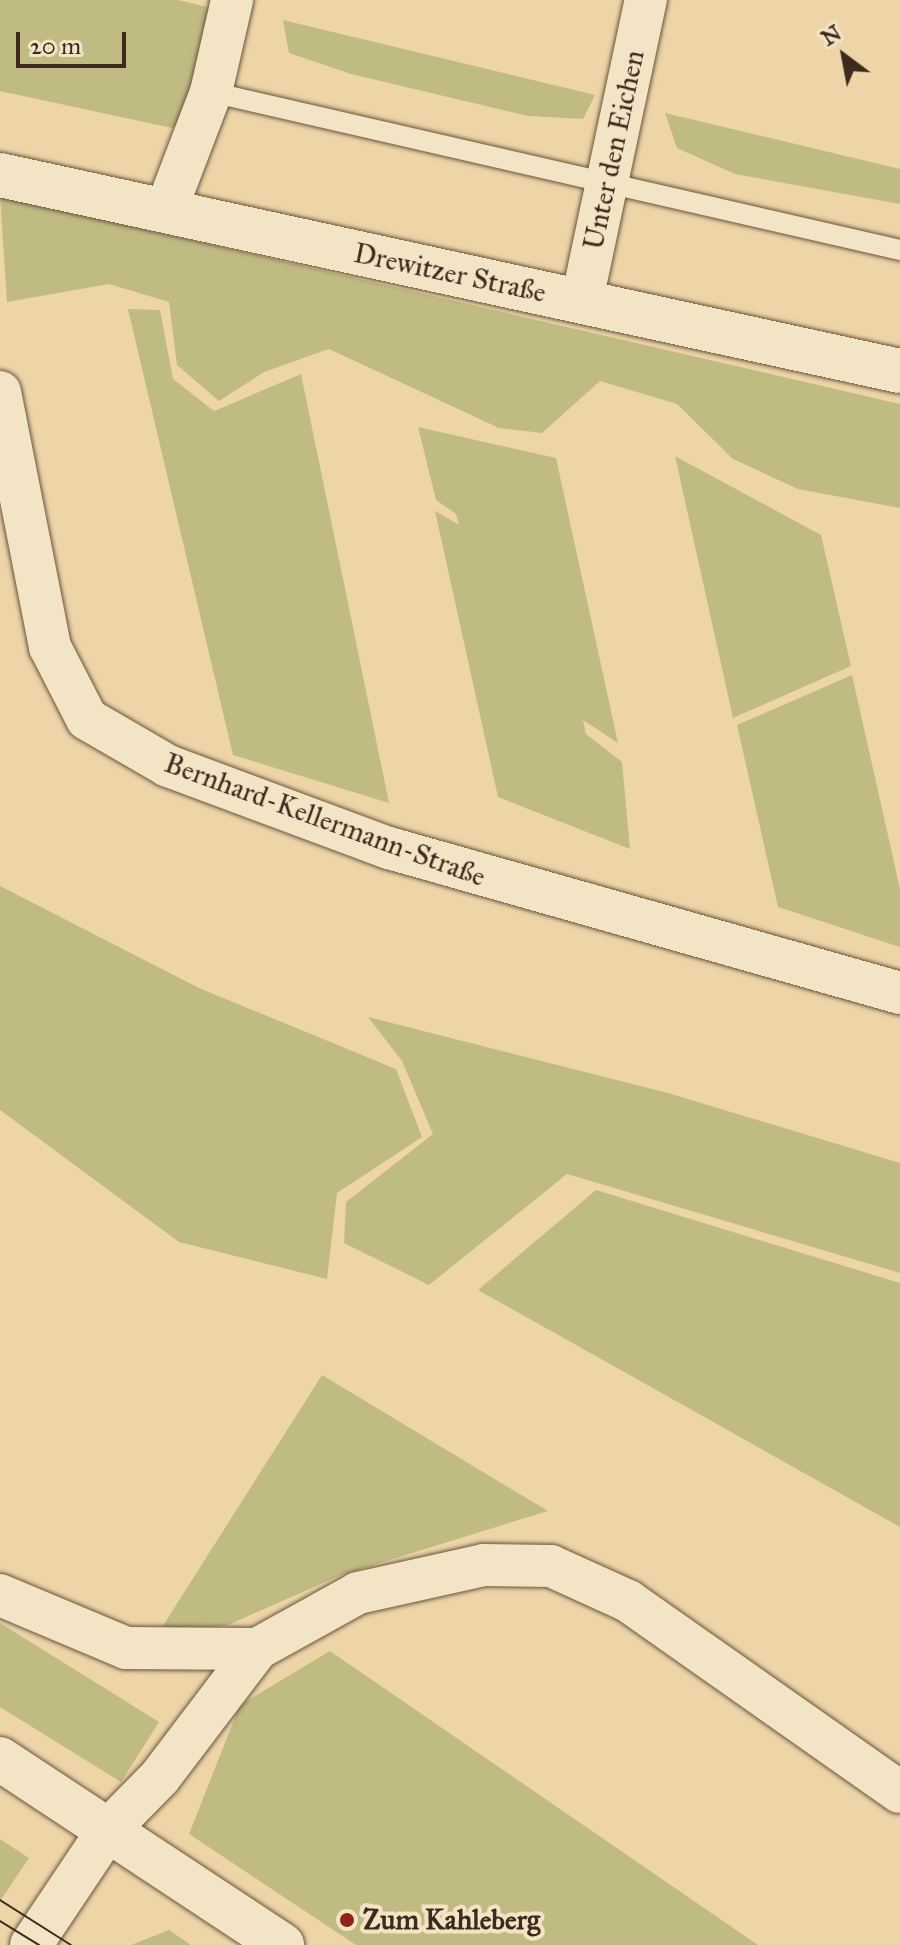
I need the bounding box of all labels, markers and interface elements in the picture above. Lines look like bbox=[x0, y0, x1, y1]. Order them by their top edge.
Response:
scale bar bbox=[20, 16, 130, 66]
north arrow bbox=[804, 16, 884, 96]
text: N bbox=[816, 19, 846, 52]
text: 20 m bbox=[30, 31, 81, 61]
street label: Unter den Eichen bbox=[576, 47, 652, 253]
street label: Drewitzer Straße bbox=[351, 236, 549, 310]
street label: Bernhard-Kellermann-Straße bbox=[160, 746, 490, 894]
place label: Zum Kahleberg bbox=[363, 1903, 540, 1937]
marker: Zum Kahleberg bbox=[338, 1911, 356, 1929]

